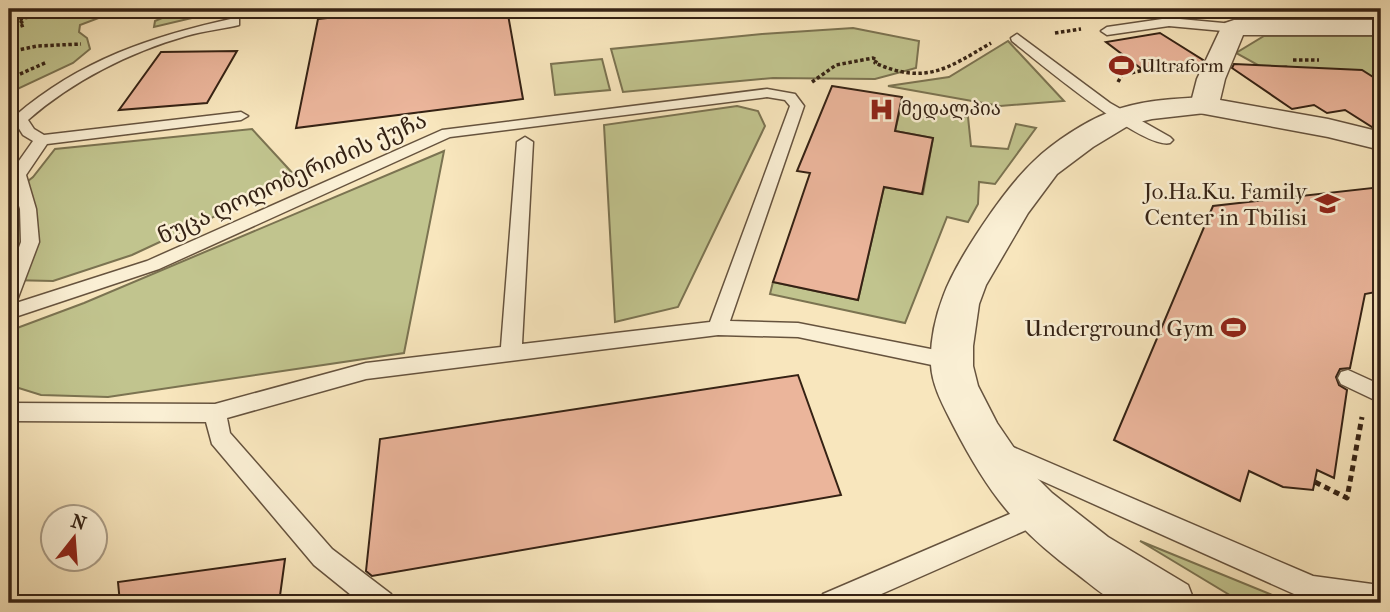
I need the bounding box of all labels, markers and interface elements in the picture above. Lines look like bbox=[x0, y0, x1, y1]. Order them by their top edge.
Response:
sports icon: Ultraform bbox=[1107, 52, 1135, 80]
place label: Ultraform bbox=[1141, 55, 1224, 77]
hospital icon: მედალპია bbox=[867, 95, 895, 123]
place label: მედალპია bbox=[901, 98, 1001, 120]
street label: ნუცა ღოღობერიძის ქუჩა bbox=[153, 106, 431, 250]
place label: Jo.Ha.Ku. Family Center in Tbilisi bbox=[1142, 178, 1308, 231]
school or university icon: Jo.Ha.Ku. Family Center in Tbilisi bbox=[1313, 190, 1341, 218]
sports icon: Underground Gym bbox=[1220, 314, 1248, 342]
place label: Underground Gym bbox=[1025, 315, 1214, 342]
north arrow bbox=[38, 504, 108, 574]
text: N bbox=[69, 510, 89, 535]

